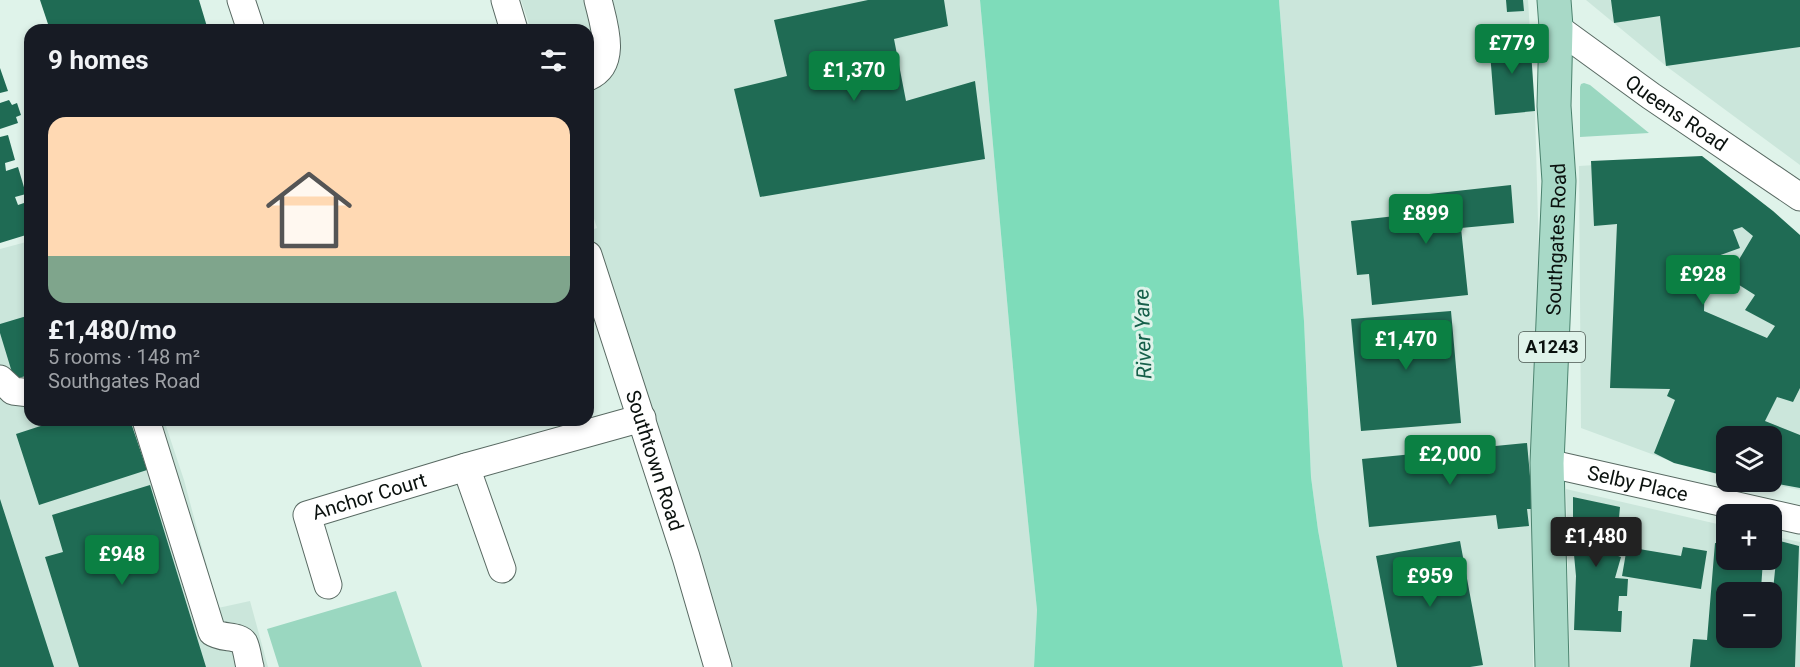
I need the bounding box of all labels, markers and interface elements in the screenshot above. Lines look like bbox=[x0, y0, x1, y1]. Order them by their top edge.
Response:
pin: £779 bbox=[1476, 24, 1548, 75]
text: £779 bbox=[1489, 31, 1535, 55]
icon: filters bbox=[537, 44, 570, 77]
text: 9 homes bbox=[48, 45, 149, 75]
pin: £1,370 bbox=[805, 51, 903, 102]
text: £1,370 bbox=[823, 58, 885, 82]
street label: Queens Road bbox=[1621, 70, 1732, 156]
icon: home bbox=[255, 156, 363, 264]
street label: Southgates Road bbox=[1541, 162, 1571, 316]
pin: £899 bbox=[1390, 194, 1462, 245]
text: £899 bbox=[1403, 201, 1449, 225]
pin: £928 bbox=[1667, 255, 1739, 306]
text: £928 bbox=[1680, 262, 1726, 286]
water label: River Yare bbox=[1129, 288, 1157, 379]
text: £1,480/mo bbox=[48, 315, 176, 345]
pin: £1,470 bbox=[1357, 320, 1455, 371]
text: £1,470 bbox=[1375, 327, 1437, 351]
road number: A1243 bbox=[1519, 332, 1585, 362]
text: 5 rooms · 148 m² bbox=[48, 345, 200, 369]
text: Southgates Road bbox=[48, 369, 200, 393]
street label: Southtown Road bbox=[621, 387, 689, 534]
map controls bbox=[1716, 426, 1782, 648]
button: layers bbox=[1716, 426, 1782, 492]
pin: £2,000 bbox=[1401, 435, 1499, 486]
text: £2,000 bbox=[1419, 442, 1481, 466]
street label: Selby Place bbox=[1585, 460, 1690, 506]
street label: Anchor Court bbox=[309, 468, 429, 525]
button: + bbox=[1716, 504, 1782, 570]
pin: £1,480 bbox=[1547, 517, 1645, 568]
text: £1,480 bbox=[1565, 524, 1627, 548]
pin: £948 bbox=[86, 535, 158, 586]
text: £948 bbox=[99, 542, 145, 566]
pin: £959 bbox=[1394, 557, 1466, 608]
text: £959 bbox=[1407, 564, 1453, 588]
button: − bbox=[1716, 582, 1782, 648]

